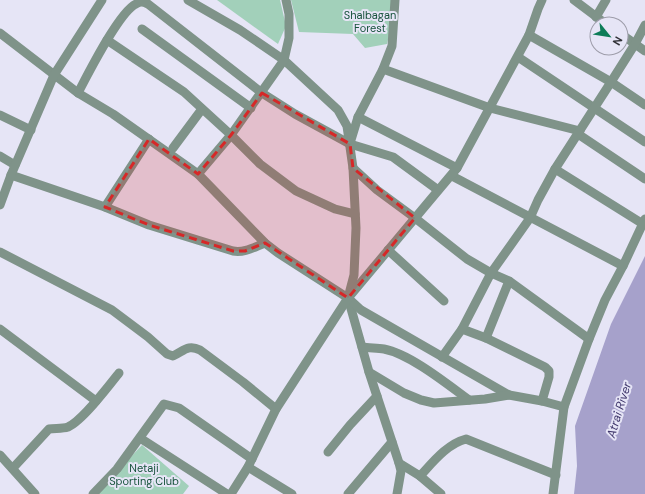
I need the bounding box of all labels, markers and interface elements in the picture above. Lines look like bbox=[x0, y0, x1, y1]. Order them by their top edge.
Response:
park label: Shalbagan Forest bbox=[344, 8, 396, 35]
north arrow bbox=[589, 16, 629, 56]
text: N bbox=[610, 34, 626, 48]
water label: Atrai River bbox=[603, 380, 635, 441]
park label: Netaji Sporting Club bbox=[109, 461, 179, 488]

